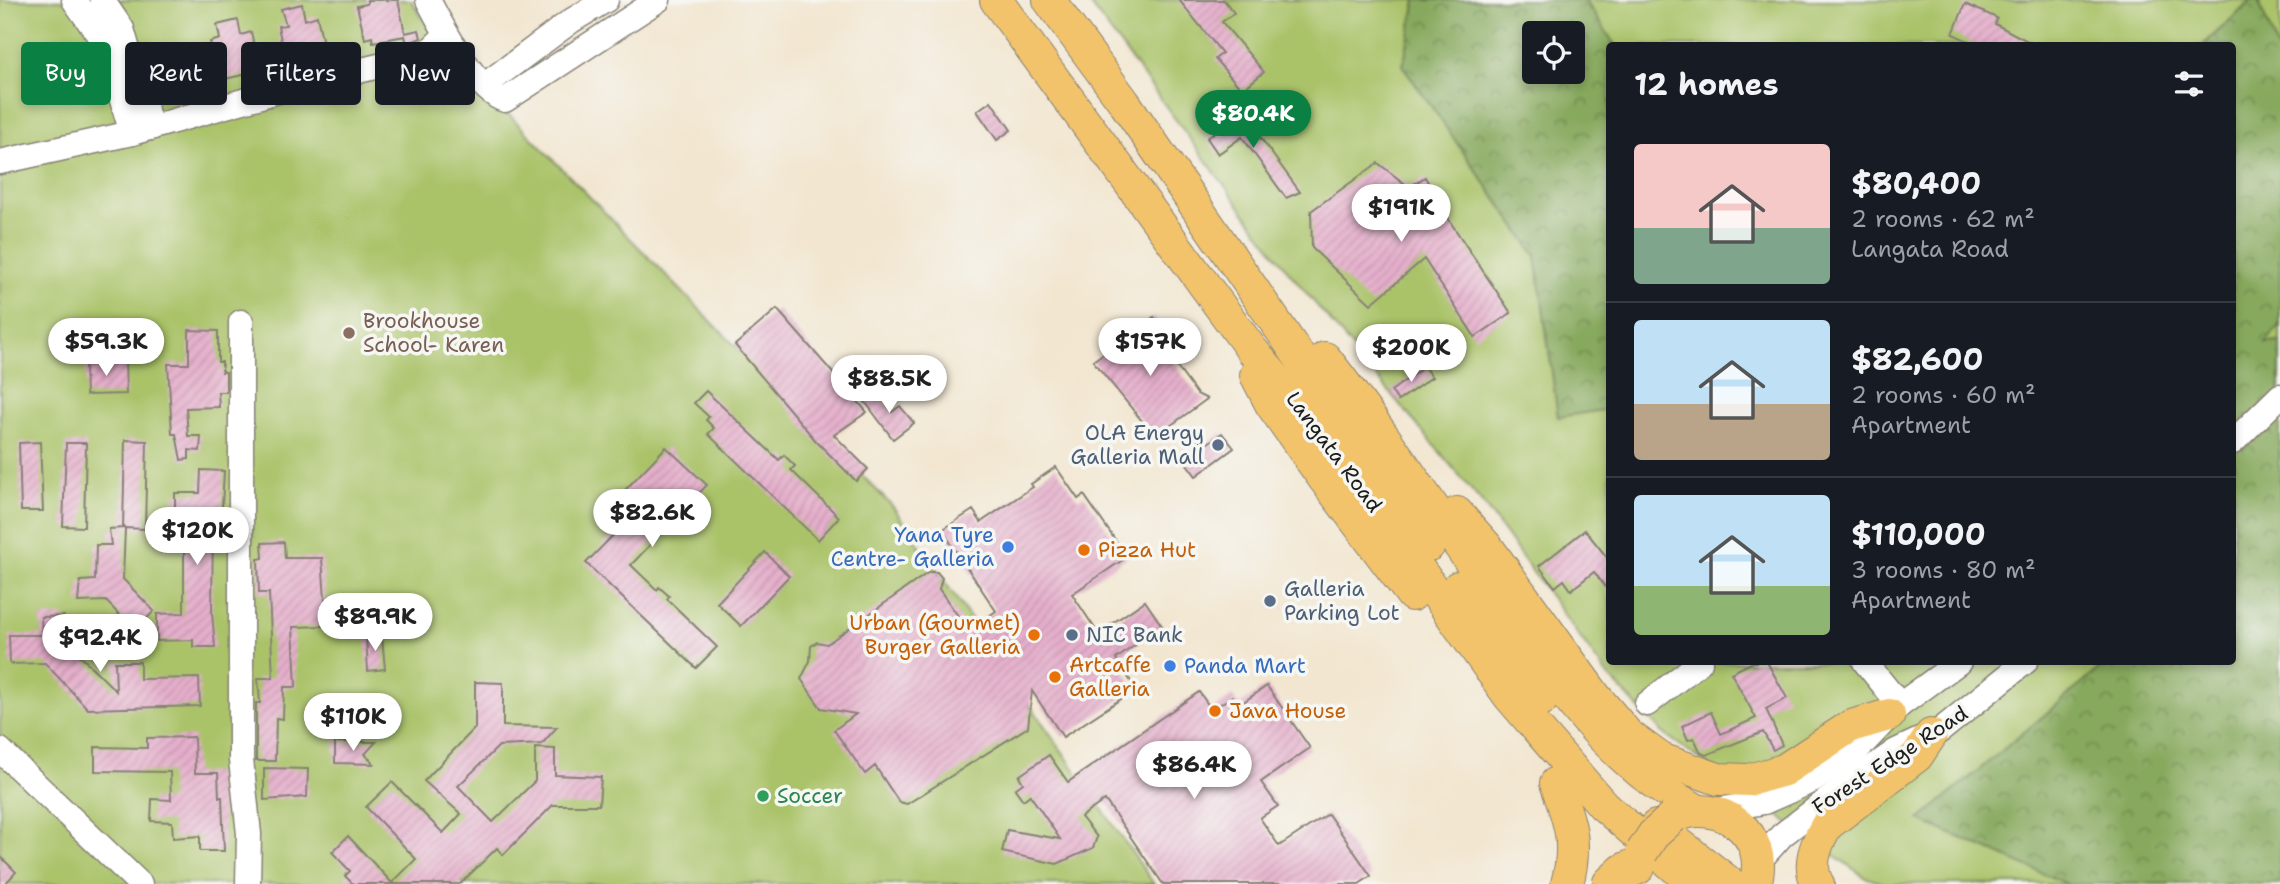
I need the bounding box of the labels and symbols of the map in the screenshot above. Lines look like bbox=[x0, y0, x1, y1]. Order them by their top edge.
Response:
pin: $80.4K bbox=[1196, 90, 1310, 150]
pin: $191K bbox=[1352, 184, 1450, 244]
place label: Brookhouse School- Karen bbox=[363, 307, 504, 359]
pin: $59.3K bbox=[49, 318, 163, 378]
pin: $157K bbox=[1101, 318, 1199, 378]
pin: $200K bbox=[1362, 324, 1460, 384]
marker: Brookhouse School- Karen bbox=[341, 325, 357, 341]
pin: $88.5K bbox=[832, 356, 946, 415]
street label: Langata Road bbox=[1279, 386, 1389, 518]
place label: OLA Energy Galleria Mall bbox=[1071, 419, 1205, 471]
marker: OLA Energy Galleria Mall bbox=[1210, 437, 1226, 453]
pin: $82.6K bbox=[595, 490, 709, 549]
pin: $120K bbox=[148, 508, 246, 567]
place label: Yana Tyre Centre- Galleria bbox=[831, 521, 994, 573]
place label: Pizza Hut bbox=[1098, 536, 1196, 564]
marker: Yana Tyre Centre- Galleria bbox=[1000, 539, 1016, 555]
marker: Pizza Hut bbox=[1076, 542, 1092, 558]
place label: Galleria Parking Lot bbox=[1284, 575, 1400, 627]
marker: Galleria Parking Lot bbox=[1262, 593, 1278, 609]
pin: $89.9K bbox=[318, 594, 432, 653]
place label: Urban (Gourmet) Burger Galleria bbox=[849, 609, 1020, 661]
pin: $92.4K bbox=[43, 614, 157, 674]
place label: NIC Bank bbox=[1086, 621, 1183, 649]
marker: Urban (Gourmet) Burger Galleria bbox=[1026, 627, 1042, 643]
marker: NIC Bank bbox=[1064, 627, 1080, 643]
place label: Artcaffe Galleria bbox=[1069, 651, 1152, 703]
place label: Panda Mart bbox=[1184, 652, 1306, 680]
marker: Panda Mart bbox=[1162, 658, 1178, 674]
marker: Artcaffe Galleria bbox=[1047, 669, 1063, 685]
pin: $110K bbox=[304, 694, 402, 753]
place label: Java House bbox=[1229, 697, 1346, 725]
street label: Forest Edge Road bbox=[1807, 699, 1973, 821]
marker: Java House bbox=[1207, 703, 1223, 719]
pin: $86.4K bbox=[1137, 742, 1251, 801]
place label: Soccer bbox=[777, 782, 843, 810]
marker: Soccer bbox=[755, 788, 771, 804]

